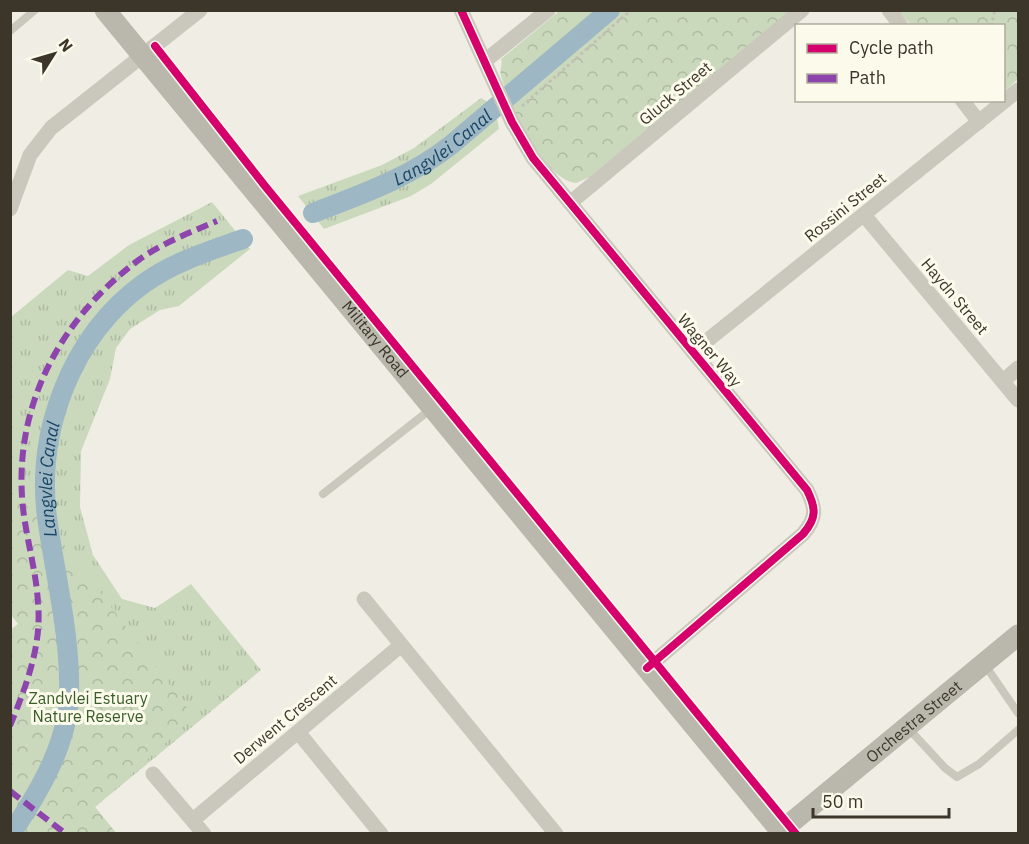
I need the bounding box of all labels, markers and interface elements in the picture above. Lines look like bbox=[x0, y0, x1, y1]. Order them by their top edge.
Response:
north arrow bbox=[24, 24, 84, 84]
legend bbox=[795, 24, 1005, 102]
text: N bbox=[55, 34, 77, 56]
text: Cycle path bbox=[849, 36, 934, 59]
street label: Gluck Street bbox=[635, 57, 715, 129]
text: Path bbox=[849, 66, 886, 89]
water label: Langvlei Canal bbox=[389, 104, 497, 190]
street label: Rossini Street bbox=[800, 168, 890, 246]
street label: Haydn Street bbox=[917, 254, 993, 338]
street label: Military Road bbox=[338, 296, 413, 382]
street label: Wagner Way bbox=[674, 309, 746, 391]
water label: Langvlei Canal bbox=[34, 419, 64, 539]
street label: Derwent Crescent bbox=[229, 670, 341, 768]
street label: Orchestra Street bbox=[862, 676, 966, 767]
park label: Zandvlei Estuary Nature Reserve bbox=[28, 688, 148, 726]
scale bar bbox=[813, 781, 950, 819]
text: 50 m bbox=[822, 790, 864, 813]

